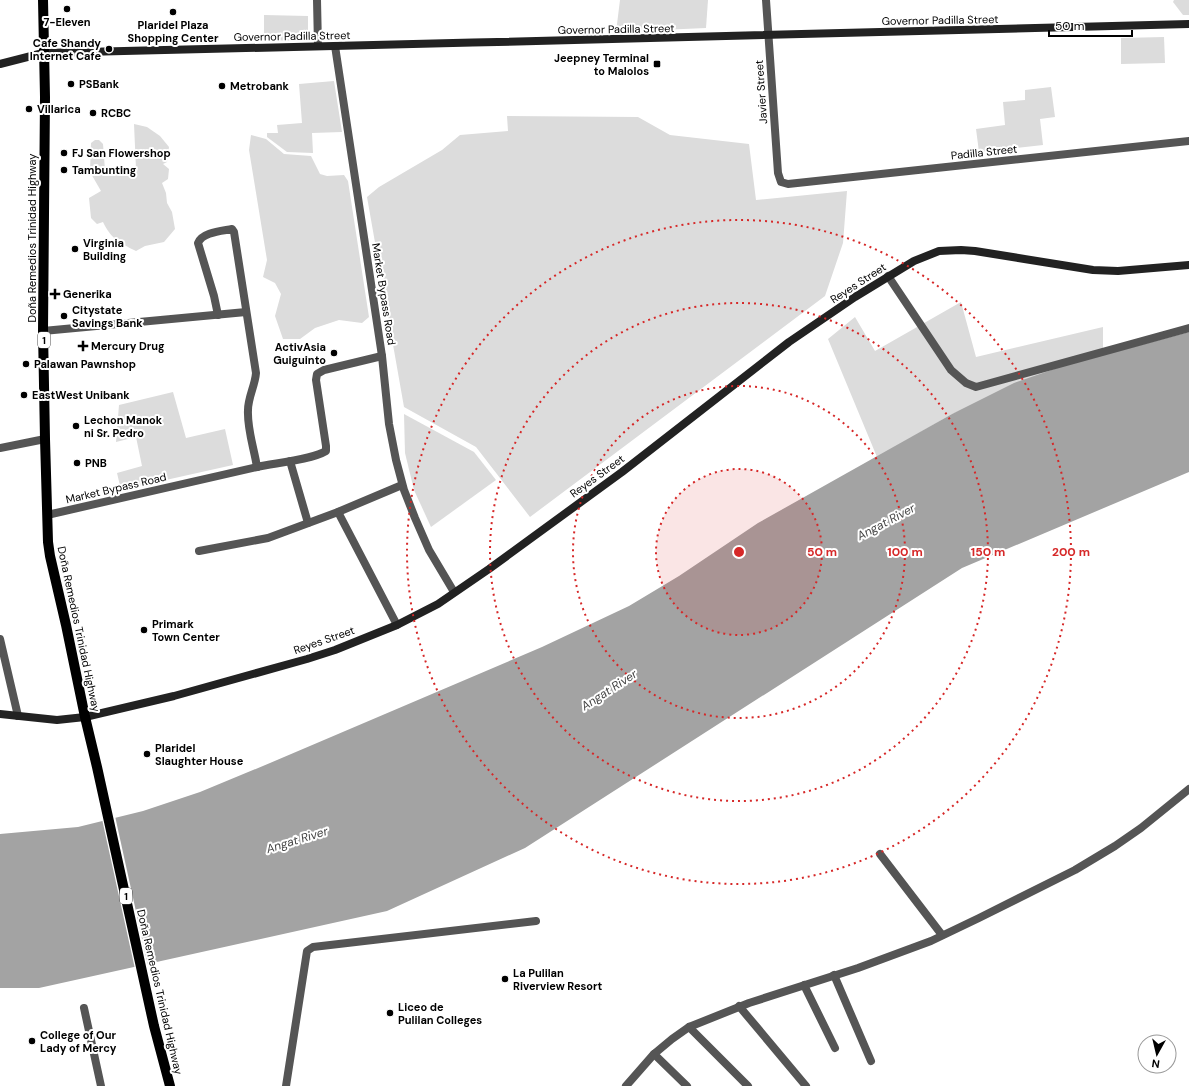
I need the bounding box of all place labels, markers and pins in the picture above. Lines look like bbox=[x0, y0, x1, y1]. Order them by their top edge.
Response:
marker: 7-Eleven bbox=[62, 4, 72, 14]
marker: Plaridel Plaza Shopping Center bbox=[168, 7, 178, 17]
place label: 7-Eleven bbox=[43, 15, 91, 29]
place label: Plaridel Plaza Shopping Center bbox=[128, 18, 219, 45]
place label: Cafe Shandy Internet Cafe bbox=[30, 36, 101, 63]
marker: Cafe Shandy Internet Cafe bbox=[104, 44, 114, 54]
place label: Jeepney Terminal to Malolos bbox=[554, 51, 649, 78]
marker: Jeepney Terminal to Malolos bbox=[652, 59, 662, 69]
place label: PSBank bbox=[79, 77, 120, 91]
marker: PSBank bbox=[66, 79, 76, 89]
place label: Metrobank bbox=[230, 79, 290, 93]
marker: Metrobank bbox=[217, 81, 227, 91]
place label: Villarica bbox=[37, 102, 81, 116]
marker: Villarica bbox=[24, 104, 34, 114]
place label: RCBC bbox=[101, 106, 131, 120]
marker: RCBC bbox=[88, 108, 98, 118]
place label: FJ San Flowershop bbox=[72, 146, 171, 160]
marker: FJ San Flowershop bbox=[59, 148, 69, 158]
place label: Tambunting bbox=[72, 163, 137, 177]
marker: Tambunting bbox=[59, 165, 69, 175]
place label: Virginia Building bbox=[83, 236, 127, 263]
marker: Virginia Building bbox=[70, 244, 80, 254]
place label: Generika bbox=[63, 287, 112, 301]
marker: Generika bbox=[50, 289, 60, 299]
place label: Citystate Savings Bank bbox=[72, 303, 143, 330]
marker: Citystate Savings Bank bbox=[59, 311, 69, 321]
place label: Mercury Drug bbox=[91, 339, 165, 353]
place label: ActivAsia Guiguinto bbox=[273, 340, 326, 367]
marker: Mercury Drug bbox=[78, 341, 88, 351]
marker: ActivAsia Guiguinto bbox=[329, 348, 339, 358]
place label: Palawan Pawnshop bbox=[34, 357, 136, 371]
marker: Palawan Pawnshop bbox=[21, 359, 31, 369]
place label: EastWest Unibank bbox=[32, 388, 130, 402]
marker: EastWest Unibank bbox=[19, 390, 29, 400]
place label: Lechon Manok ni Sr. Pedro bbox=[84, 413, 163, 440]
marker: Lechon Manok ni Sr. Pedro bbox=[71, 421, 81, 431]
place label: PNB bbox=[85, 456, 107, 470]
marker: PNB bbox=[72, 458, 82, 468]
centre of rings bbox=[732, 545, 746, 559]
place label: Primark Town Center bbox=[152, 617, 220, 644]
marker: Primark Town Center bbox=[139, 625, 149, 635]
place label: Plaridel Slaughter House bbox=[155, 741, 244, 768]
marker: Plaridel Slaughter House bbox=[142, 749, 152, 759]
place label: La Pulilan Riverview Resort bbox=[513, 966, 603, 993]
marker: La Pulilan Riverview Resort bbox=[500, 974, 510, 984]
place label: Liceo de Pulilan Colleges bbox=[398, 1000, 482, 1027]
marker: Liceo de Pulilan Colleges bbox=[385, 1008, 395, 1018]
place label: College of Our Lady of Mercy bbox=[40, 1028, 117, 1055]
marker: College of Our Lady of Mercy bbox=[27, 1036, 37, 1046]

